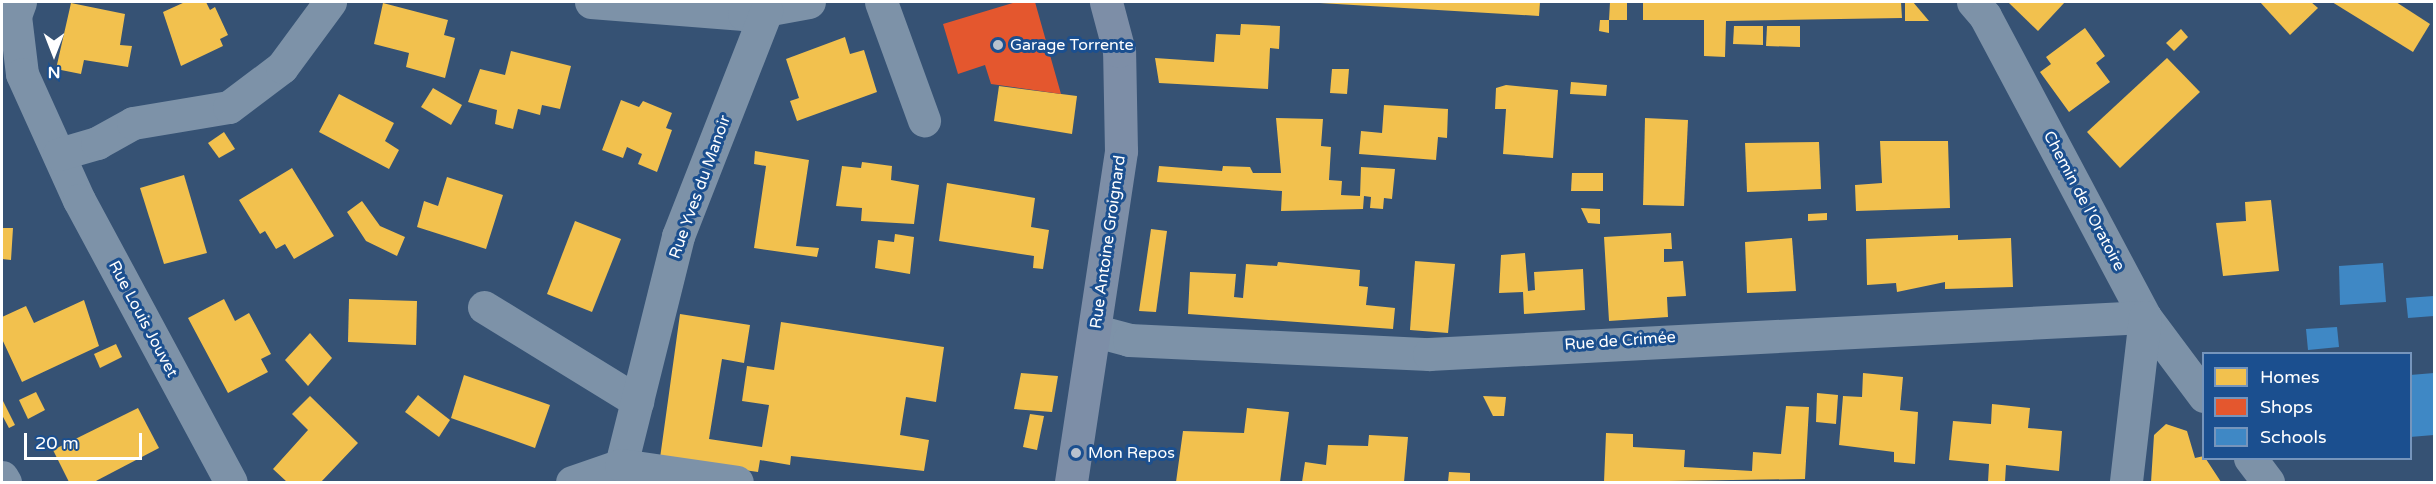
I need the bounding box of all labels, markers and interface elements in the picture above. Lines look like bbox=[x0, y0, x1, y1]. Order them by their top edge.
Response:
north arrow bbox=[24, 24, 84, 84]
place label: Garage Torrente bbox=[1010, 35, 1134, 55]
marker: Garage Torrente bbox=[991, 38, 1005, 52]
text: N bbox=[48, 62, 60, 82]
street label: Rue Yves du Manoir bbox=[665, 113, 735, 261]
street label: Chemin de l'Oratoire bbox=[2039, 128, 2129, 274]
street label: Rue Antoine Groignard bbox=[1086, 154, 1130, 330]
street label: Rue Louis Jouvet bbox=[104, 257, 182, 381]
street label: Rue de Crimée bbox=[1564, 328, 1676, 354]
legend bbox=[2202, 352, 2412, 460]
text: Homes bbox=[2260, 366, 2320, 388]
text: Shops bbox=[2260, 396, 2313, 418]
scale bar bbox=[27, 421, 146, 459]
text: Schools bbox=[2260, 426, 2327, 448]
text: 20 m bbox=[35, 432, 79, 454]
place label: Mon Repos bbox=[1088, 443, 1175, 463]
marker: Mon Repos bbox=[1069, 446, 1083, 460]

